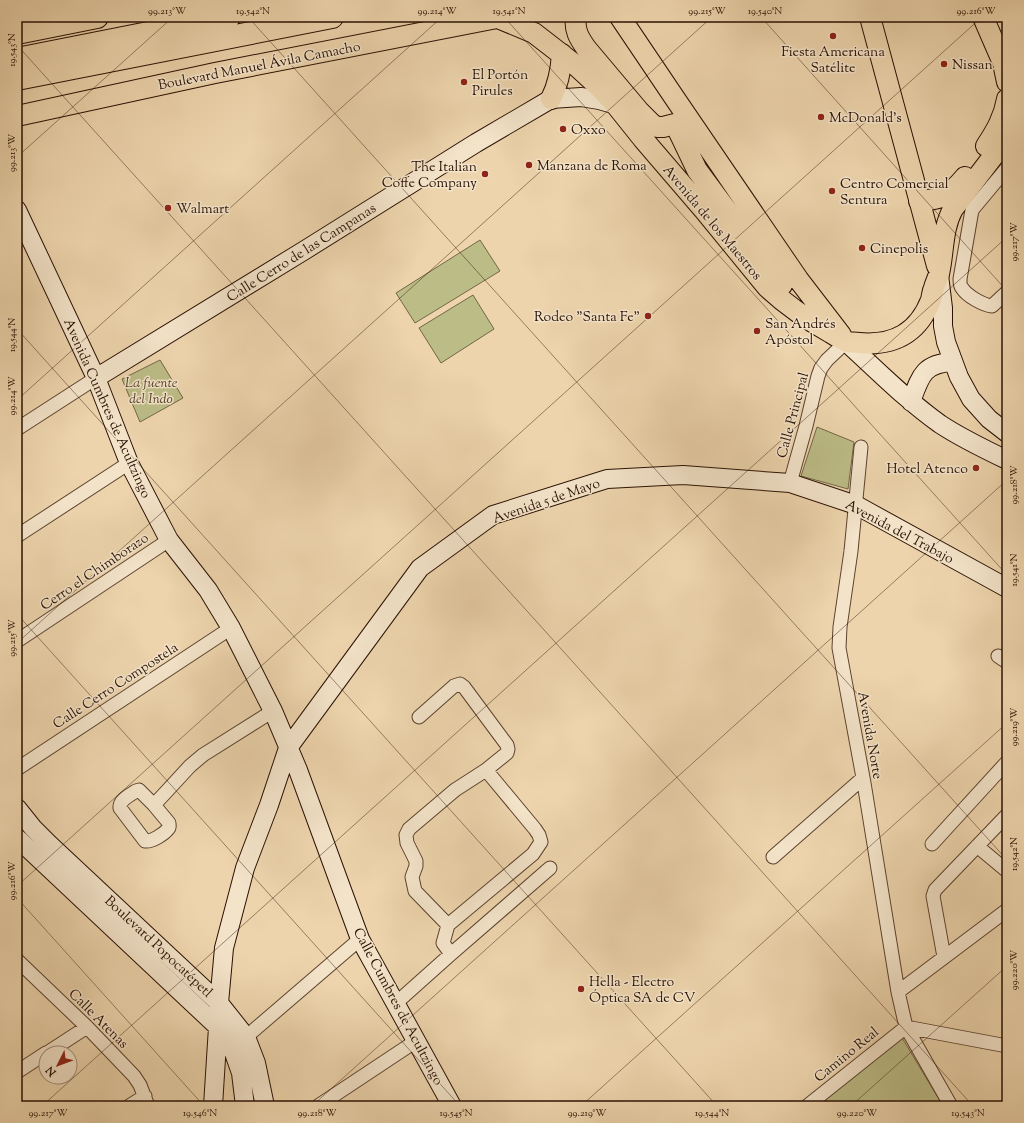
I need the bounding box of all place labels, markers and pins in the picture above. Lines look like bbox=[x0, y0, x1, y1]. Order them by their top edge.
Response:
marker: Fiesta Americana Satélite bbox=[828, 31, 838, 41]
place label: Fiesta Americana Satélite bbox=[781, 43, 885, 79]
place label: Nissan bbox=[952, 56, 993, 76]
marker: Nissan bbox=[939, 59, 949, 69]
place label: El Portón Pirules bbox=[472, 66, 528, 102]
marker: El Portón Pirules bbox=[459, 77, 469, 87]
place label: McDonald's bbox=[829, 109, 902, 129]
marker: McDonald's bbox=[816, 112, 826, 122]
place label: Oxxo bbox=[571, 121, 606, 141]
marker: Oxxo bbox=[558, 124, 568, 134]
place label: Manzana de Roma bbox=[537, 157, 647, 177]
place label: The Italian Coffe Company bbox=[382, 158, 477, 194]
marker: Manzana de Roma bbox=[524, 160, 534, 170]
marker: The Italian Coffe Company bbox=[480, 169, 490, 179]
place label: Centro Comercial Sentura bbox=[840, 175, 949, 211]
marker: Centro Comercial Sentura bbox=[827, 186, 837, 196]
place label: Walmart bbox=[176, 200, 229, 220]
marker: Walmart bbox=[163, 203, 173, 213]
place label: Cinepolis bbox=[870, 240, 928, 260]
marker: Cinepolis bbox=[857, 243, 867, 253]
place label: Rodeo "Santa Fe" bbox=[534, 308, 640, 328]
marker: Rodeo "Santa Fe" bbox=[643, 311, 653, 321]
place label: San Andrés Apóstol bbox=[765, 315, 836, 351]
marker: San Andrés Apóstol bbox=[752, 326, 762, 336]
place label: Hotel Atenco bbox=[887, 460, 968, 480]
marker: Hotel Atenco bbox=[971, 463, 981, 473]
place label: Hella - Electro Óptica SA de CV bbox=[589, 973, 696, 1009]
marker: Hella - Electro Óptica SA de CV bbox=[576, 984, 586, 994]

